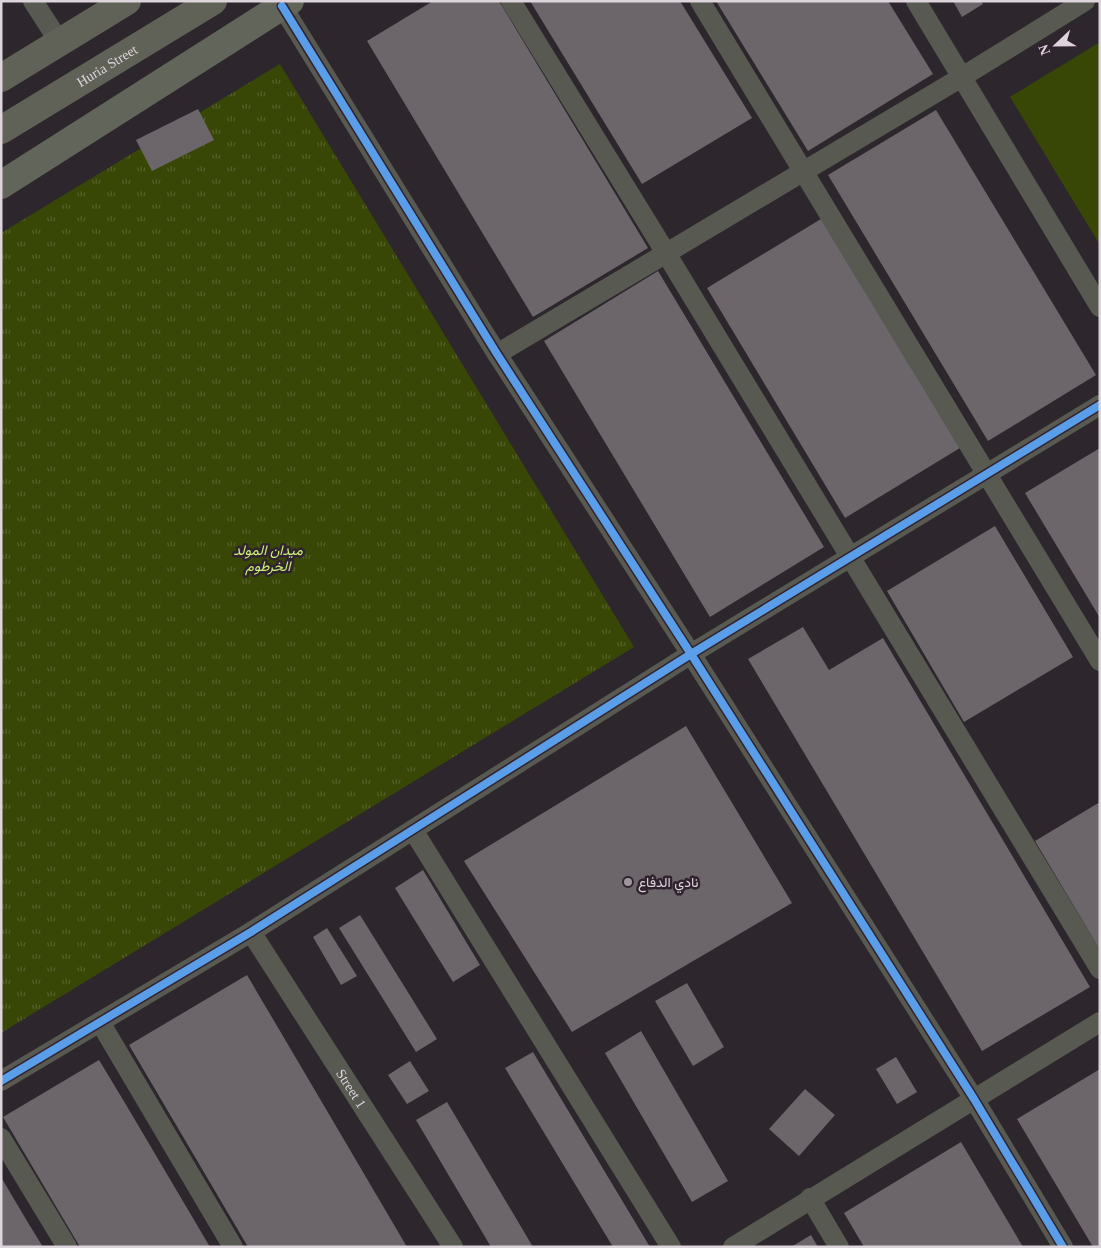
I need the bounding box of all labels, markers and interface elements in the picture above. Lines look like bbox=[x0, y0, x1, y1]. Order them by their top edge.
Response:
north arrow bbox=[1031, 20, 1081, 70]
street label: Huria Street bbox=[74, 42, 140, 90]
text: N bbox=[1036, 42, 1053, 57]
park label: ميدان المولد الخرطوم bbox=[233, 543, 303, 576]
place label: نادي الدفاع bbox=[638, 875, 699, 894]
marker: نادي الدفاع bbox=[622, 876, 634, 888]
street label: Street 1 bbox=[333, 1067, 369, 1111]

